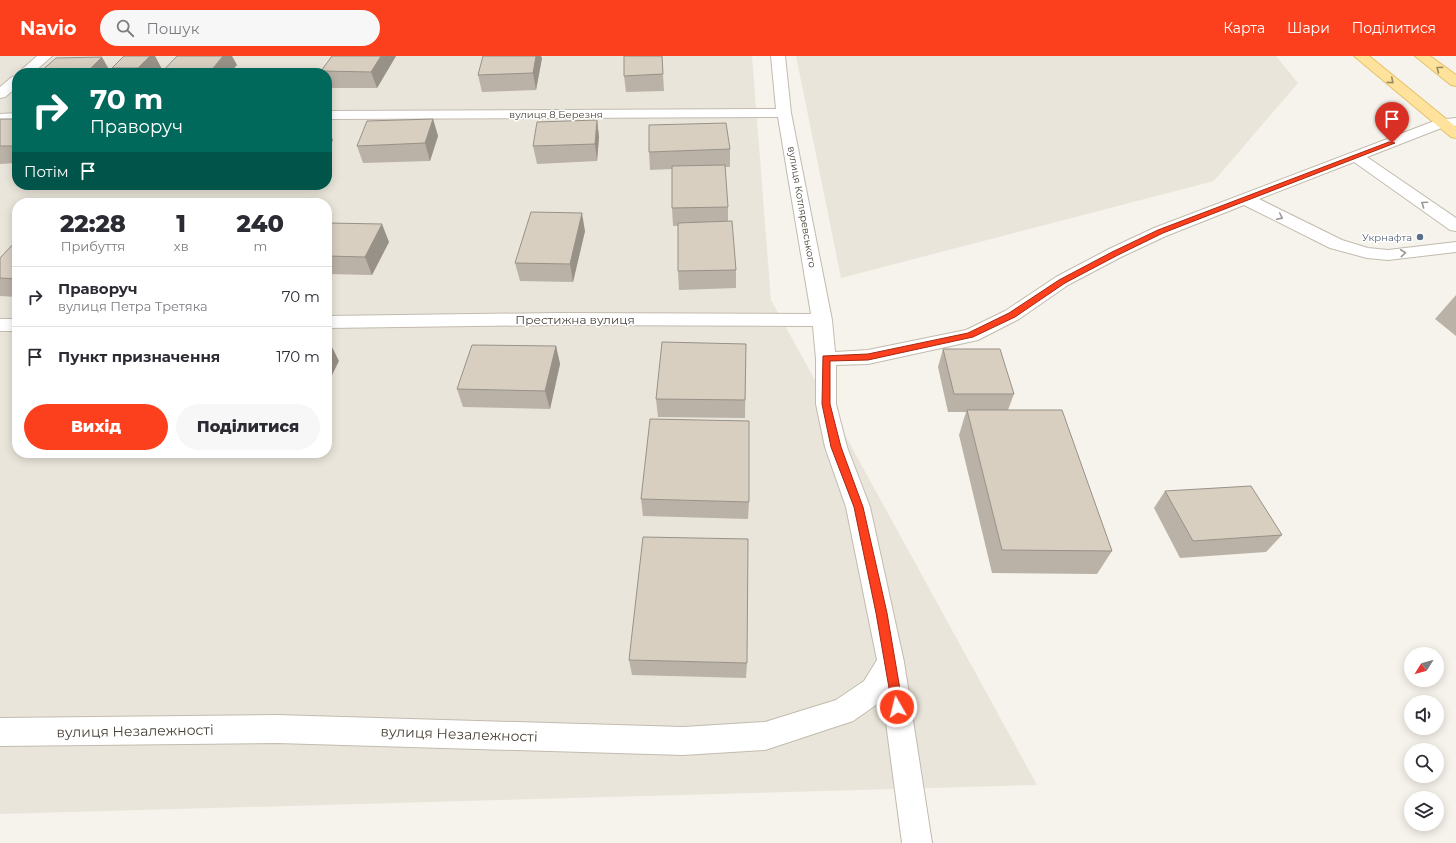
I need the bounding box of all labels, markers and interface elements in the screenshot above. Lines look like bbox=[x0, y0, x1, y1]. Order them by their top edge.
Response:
search box bbox=[100, 10, 380, 46]
text: Navio bbox=[20, 17, 76, 40]
icon: search bbox=[114, 17, 136, 39]
text: Пошук bbox=[146, 19, 199, 38]
text: Карта bbox=[1223, 19, 1265, 37]
text: Шари bbox=[1287, 19, 1330, 37]
text: Поділитися bbox=[1352, 19, 1436, 37]
one-way arrow bbox=[1437, 67, 1444, 74]
one-way arrow bbox=[1386, 76, 1393, 83]
text: 70 m bbox=[90, 82, 163, 116]
icon: right bbox=[24, 84, 76, 136]
pin bbox=[1375, 102, 1409, 143]
street label: вулиця 8 Березня bbox=[509, 108, 603, 121]
icon: arrive bbox=[1381, 108, 1403, 130]
text: Праворуч bbox=[90, 116, 183, 138]
street label: вулиця Котляревського bbox=[785, 145, 819, 269]
icon: arrive bbox=[77, 160, 99, 182]
text: Потім bbox=[24, 162, 69, 181]
one-way arrow bbox=[1421, 201, 1428, 209]
text: 22:28 bbox=[60, 209, 126, 238]
text: 1 bbox=[176, 209, 186, 238]
text: 240 bbox=[237, 209, 284, 238]
one-way arrow bbox=[1276, 212, 1284, 220]
place label: Укрнафта bbox=[1362, 231, 1412, 244]
marker: Укрнафта bbox=[1415, 232, 1425, 242]
text: Прибуття bbox=[61, 238, 125, 254]
text: хв bbox=[174, 238, 189, 254]
text: m bbox=[253, 238, 267, 254]
one-way arrow bbox=[1399, 249, 1406, 258]
text: Праворуч bbox=[58, 279, 138, 298]
icon: right bbox=[24, 286, 46, 308]
text: 70 m bbox=[282, 287, 320, 306]
text: вулиця Петра Третяка bbox=[58, 298, 208, 314]
street label: Престижна вулиця bbox=[515, 312, 635, 327]
icon: arrive bbox=[24, 346, 46, 368]
text: Пункт призначення bbox=[58, 347, 220, 366]
text: 170 m bbox=[276, 347, 320, 366]
button: Вихід bbox=[24, 404, 168, 450]
button: Поділитися bbox=[176, 404, 320, 450]
north arrow bbox=[1404, 647, 1444, 687]
map controls bbox=[1404, 647, 1444, 831]
position arrow bbox=[876, 686, 918, 728]
button: sound bbox=[1404, 695, 1444, 735]
street label: вулиця Незалежності bbox=[56, 721, 214, 741]
street label: вулиця Незалежності bbox=[380, 722, 538, 746]
button: search bbox=[1404, 743, 1444, 783]
button: layers bbox=[1404, 791, 1444, 831]

